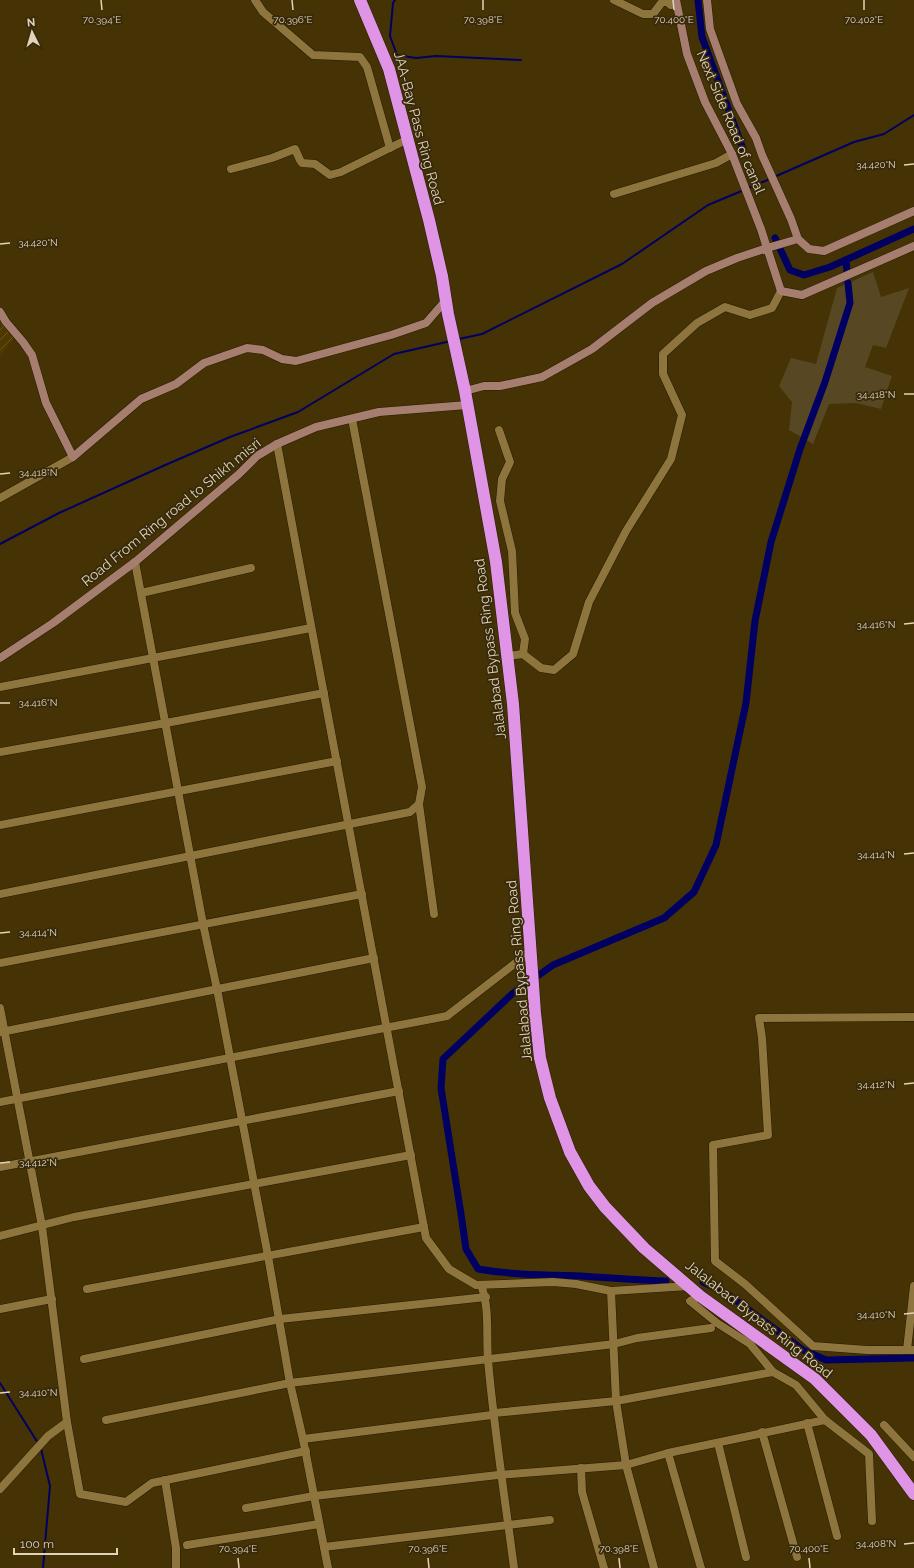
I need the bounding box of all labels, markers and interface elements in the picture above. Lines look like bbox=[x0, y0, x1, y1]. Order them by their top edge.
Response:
north arrow bbox=[12, 12, 52, 52]
text: 70.394°E bbox=[83, 14, 121, 25]
text: 70.396°E bbox=[273, 14, 313, 25]
text: 70.398°E bbox=[463, 14, 503, 25]
text: 70.400°E bbox=[654, 14, 694, 25]
text: 70.402°E bbox=[845, 14, 883, 25]
text: N bbox=[26, 16, 36, 29]
street label: Next Side Road of canal bbox=[694, 48, 769, 196]
street label: JAA-Bay Pass Ring Road bbox=[391, 50, 447, 206]
text: 34.420°N bbox=[856, 159, 896, 170]
text: 34.420°N bbox=[18, 237, 58, 248]
text: 34.418°N bbox=[857, 389, 895, 400]
street label: Road From Ring road to Shikh misri bbox=[78, 435, 264, 589]
text: 34.418°N bbox=[19, 467, 57, 478]
street label: Jalalabad Bypass Ring Road bbox=[471, 558, 509, 740]
text: 34.416°N bbox=[857, 619, 895, 630]
text: 34.416°N bbox=[19, 697, 57, 708]
text: 34.414°N bbox=[857, 849, 895, 860]
street label: Jalalabad Bypass Ring Road bbox=[503, 880, 535, 1062]
text: 34.414°N bbox=[19, 927, 57, 938]
text: 34.412°N bbox=[857, 1079, 895, 1090]
text: 34.412°N bbox=[19, 1157, 57, 1168]
street label: Jalalabad Bypass Ring Road bbox=[682, 1257, 836, 1381]
text: 34.410°N bbox=[857, 1309, 895, 1320]
text: 34.410°N bbox=[19, 1387, 57, 1398]
scale bar bbox=[14, 1530, 117, 1556]
text: 100 m bbox=[20, 1537, 54, 1551]
text: 34.408°N bbox=[856, 1538, 896, 1549]
text: 70.394°E bbox=[219, 1543, 257, 1554]
text: 70.396°E bbox=[408, 1543, 448, 1554]
text: 70.398°E bbox=[599, 1543, 639, 1554]
text: 70.400°E bbox=[789, 1543, 829, 1554]

